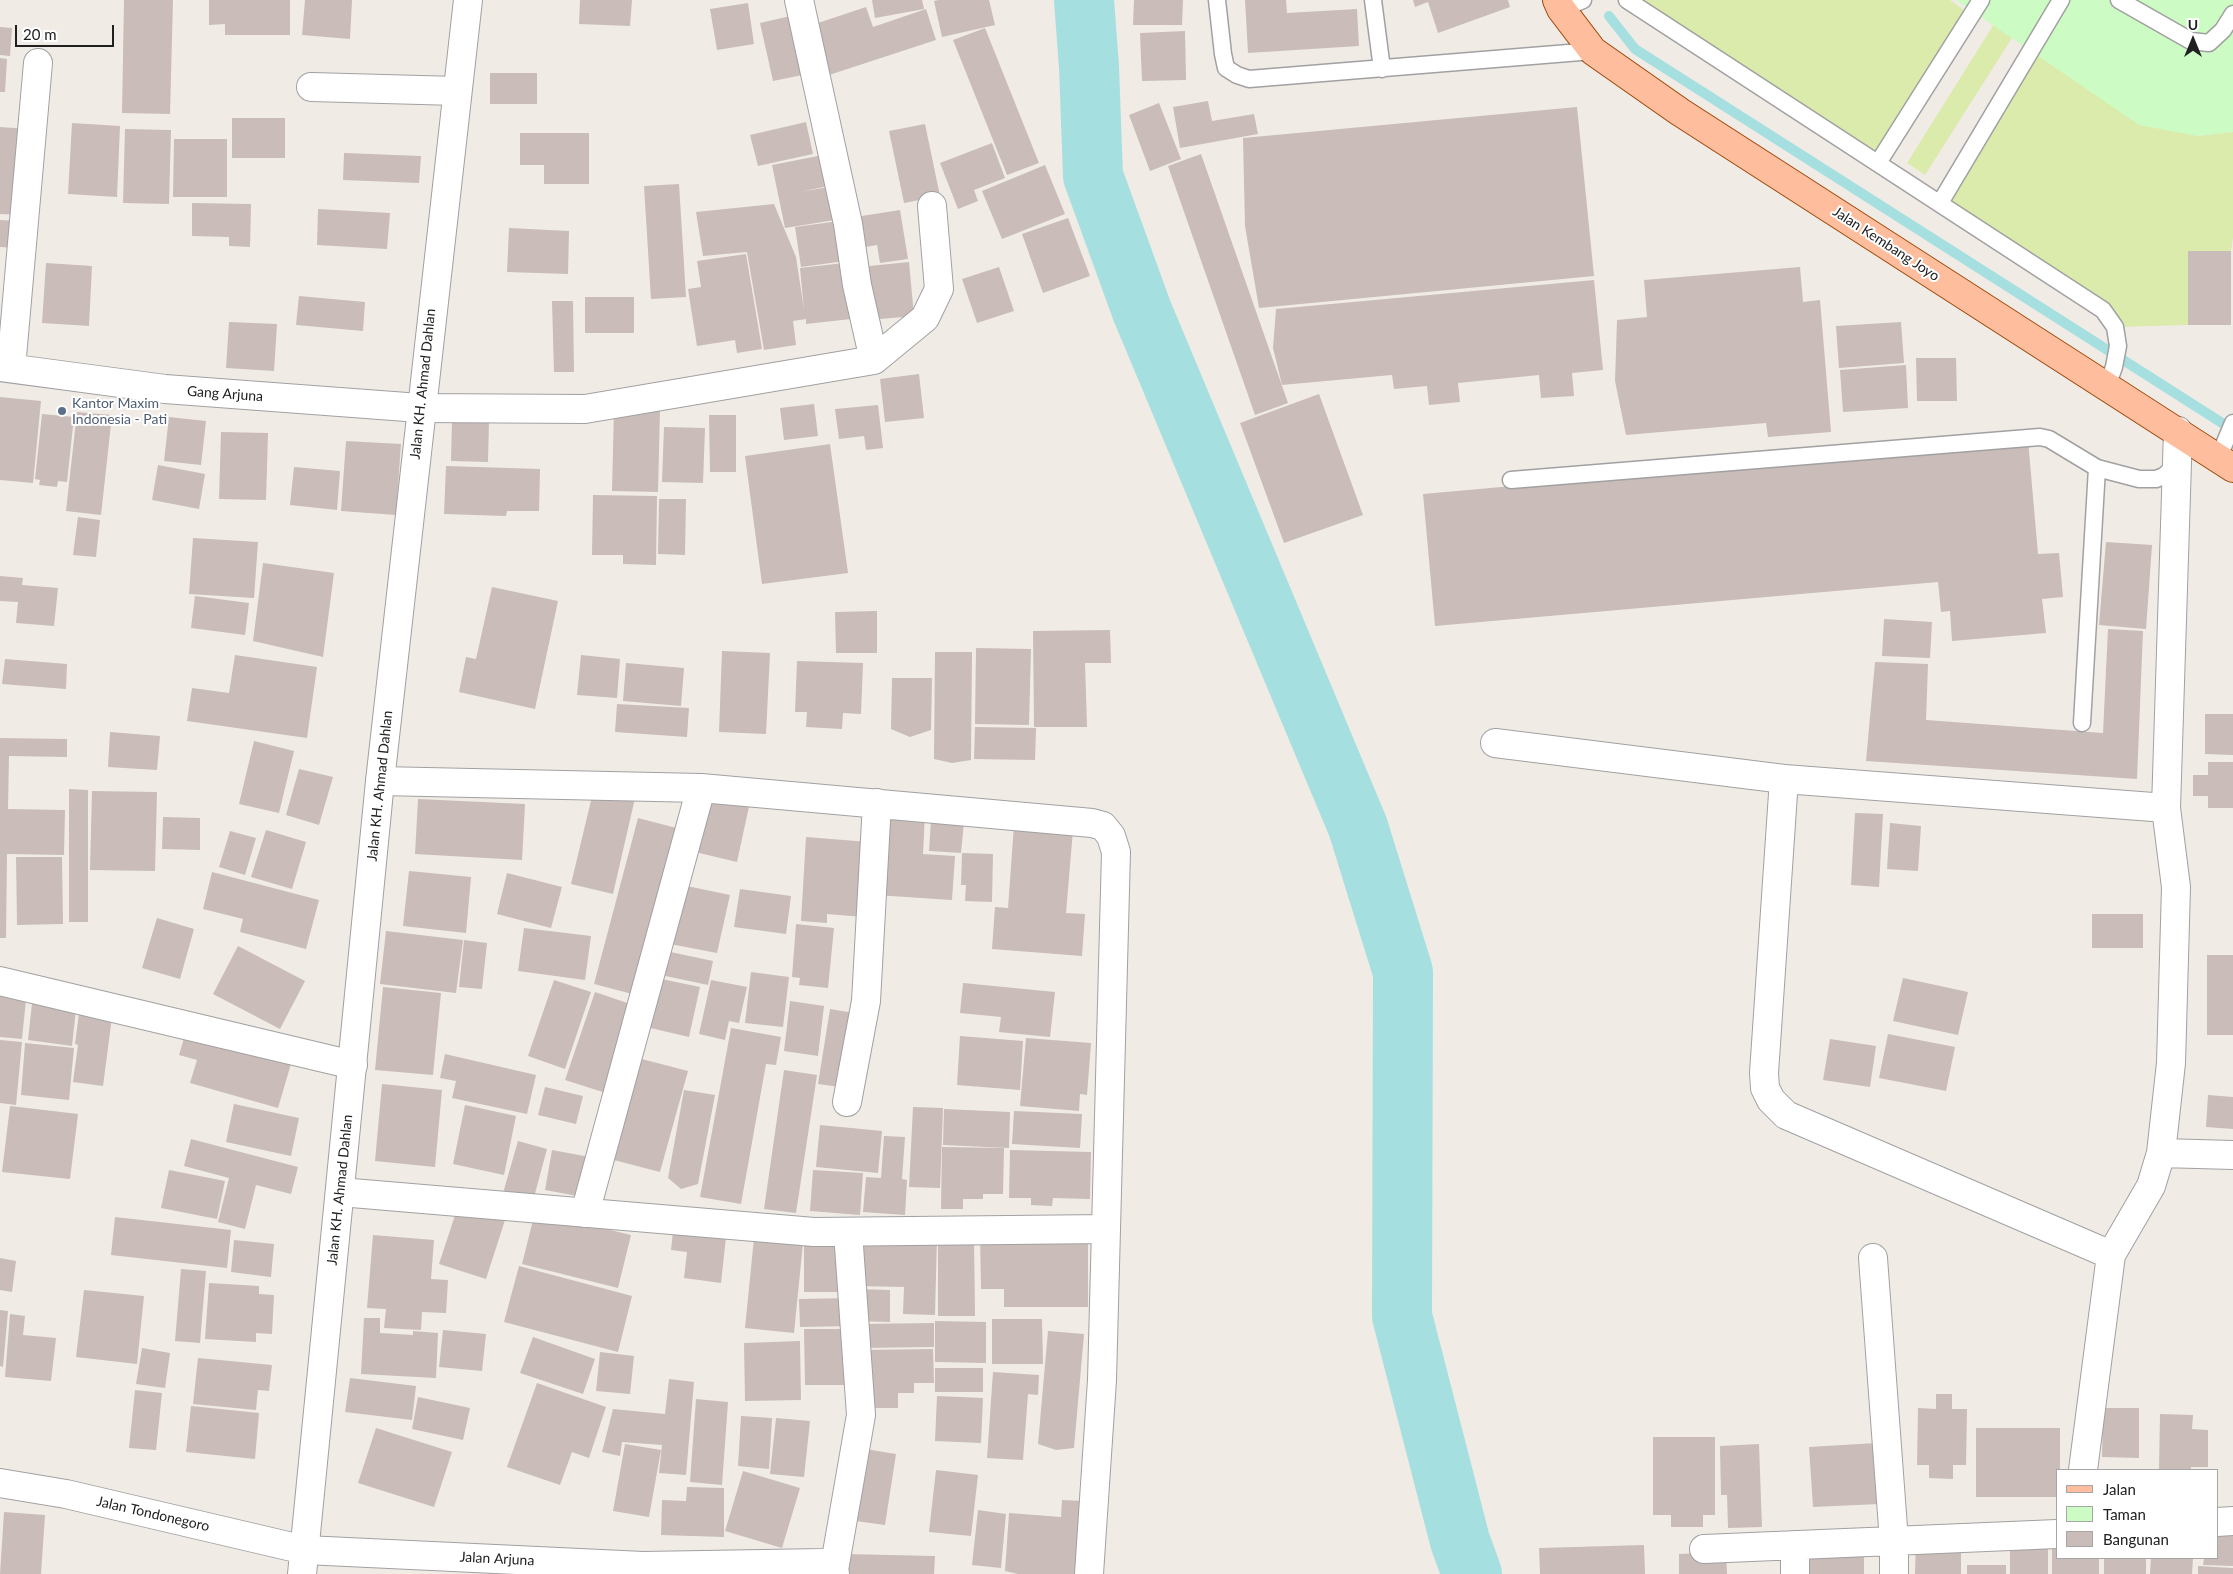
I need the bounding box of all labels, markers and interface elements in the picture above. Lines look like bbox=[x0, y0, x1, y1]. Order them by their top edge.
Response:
scale bar bbox=[18, 15, 116, 47]
north arrow bbox=[2168, 15, 2218, 65]
text: U bbox=[2188, 16, 2198, 33]
text: 20 m bbox=[23, 25, 57, 43]
street label: Jalan Kembang Joyo bbox=[1830, 203, 1942, 285]
street label: Jalan KH. Ahmad Dahlan bbox=[407, 308, 439, 460]
street label: Gang Arjuna bbox=[186, 383, 264, 405]
place label: Kantor Maxim Indonesia - Pati bbox=[72, 395, 167, 428]
marker: Kantor Maxim Indonesia - Pati bbox=[56, 405, 68, 417]
street label: Jalan KH. Ahmad Dahlan bbox=[364, 710, 396, 862]
street label: Jalan KH. Ahmad Dahlan bbox=[324, 1114, 356, 1266]
legend bbox=[2056, 1469, 2218, 1559]
text: Jalan bbox=[2103, 1480, 2136, 1498]
street label: Jalan Tondonegoro bbox=[95, 1493, 211, 1535]
text: Taman bbox=[2103, 1505, 2146, 1523]
text: Bangunan bbox=[2103, 1530, 2169, 1548]
street label: Jalan Arjuna bbox=[459, 1549, 535, 1569]

